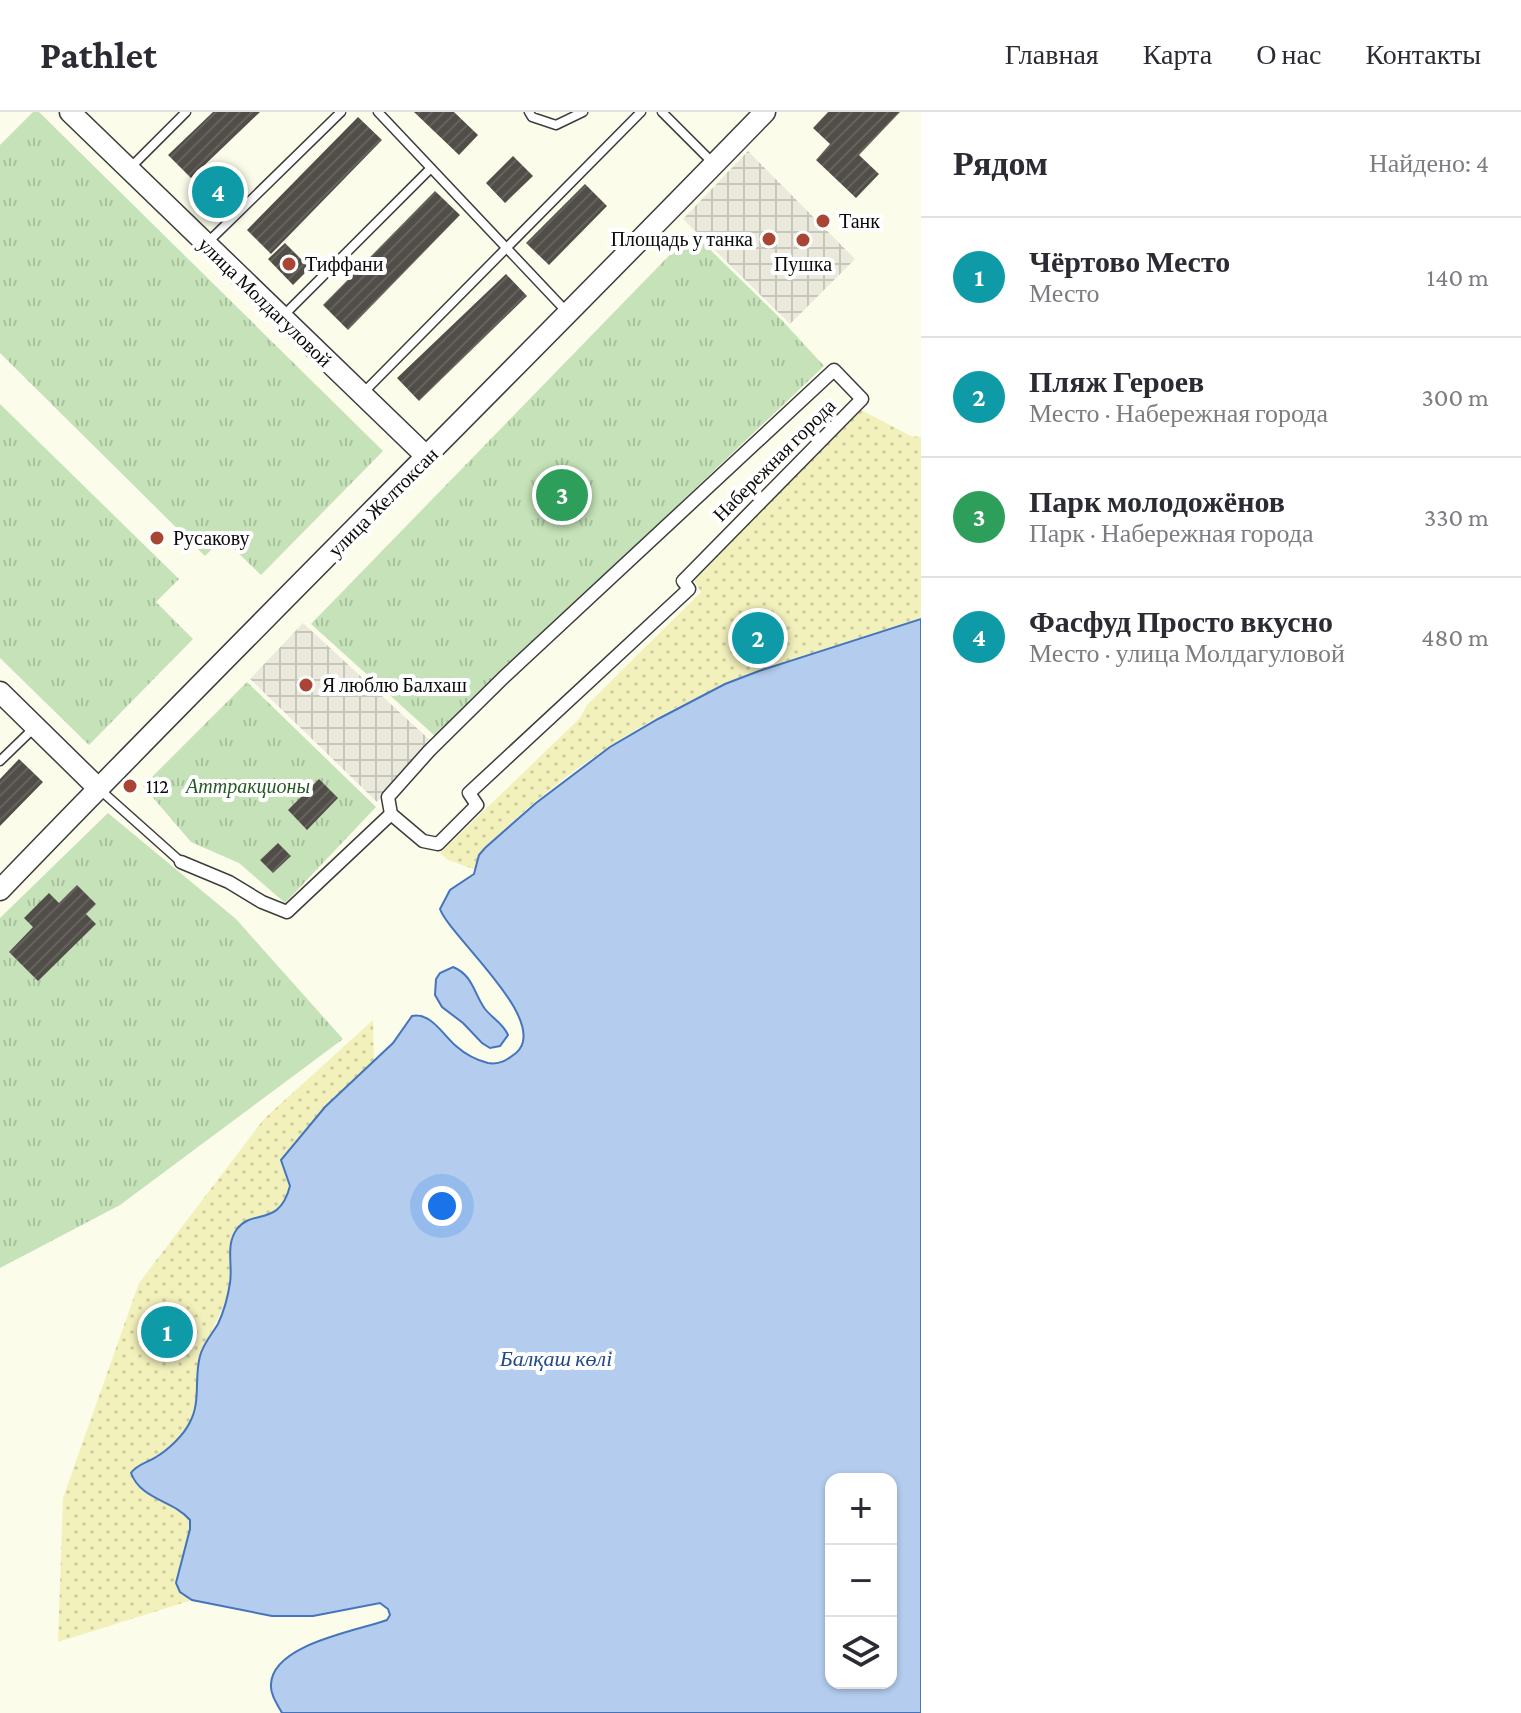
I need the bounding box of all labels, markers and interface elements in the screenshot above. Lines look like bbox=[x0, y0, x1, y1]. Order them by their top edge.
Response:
text: Pathlet bbox=[40, 34, 157, 76]
text: Главная bbox=[1005, 39, 1099, 70]
text: Карта bbox=[1143, 39, 1212, 70]
text: О нас bbox=[1256, 39, 1321, 70]
text: Контакты bbox=[1365, 39, 1481, 70]
text: Рядом bbox=[953, 145, 1048, 182]
text: Найдено: 4 bbox=[1369, 149, 1489, 178]
pin: 4 bbox=[192, 162, 244, 222]
place label: Танк bbox=[839, 210, 880, 232]
marker: Танк bbox=[814, 212, 832, 230]
place label: Площадь у танка bbox=[611, 228, 753, 251]
marker: Площадь у танка bbox=[760, 230, 778, 248]
marker: Пушка bbox=[794, 231, 812, 249]
street label: улица Молдагуловой bbox=[193, 233, 336, 372]
text: Чёртово Место bbox=[1029, 245, 1230, 278]
place label: Тиффани bbox=[305, 253, 384, 276]
place label: Пушка bbox=[774, 253, 832, 276]
marker: Тиффани bbox=[280, 255, 298, 273]
text: 1 bbox=[974, 263, 984, 292]
text: 140 m bbox=[1427, 263, 1489, 292]
text: Место bbox=[1029, 279, 1100, 308]
text: Пляж Героев bbox=[1029, 365, 1204, 398]
text: 2 bbox=[972, 383, 986, 412]
text: 300 m bbox=[1421, 383, 1489, 412]
street label: Набережная города bbox=[708, 394, 840, 526]
text: Место · Набережная города bbox=[1029, 399, 1328, 428]
street label: улица Желтоксан bbox=[324, 443, 443, 562]
pin: 3 bbox=[536, 465, 588, 525]
text: Парк молодожёнов bbox=[1029, 485, 1285, 518]
text: 3 bbox=[973, 503, 985, 532]
text: 330 m bbox=[1424, 503, 1489, 532]
text: Парк · Набережная города bbox=[1029, 519, 1314, 548]
place label: Русакову bbox=[173, 527, 250, 550]
marker: Русакову bbox=[148, 529, 166, 547]
text: Фасфуд Просто вкусно bbox=[1029, 605, 1333, 638]
pin: 2 bbox=[732, 608, 784, 668]
text: 4 bbox=[972, 623, 986, 652]
text: 480 m bbox=[1421, 623, 1489, 652]
text: Место · улица Молдагуловой bbox=[1029, 639, 1345, 668]
place label: Я люблю Балхаш bbox=[322, 674, 467, 696]
marker: Я люблю Балхаш bbox=[297, 676, 315, 694]
place label: 112 bbox=[146, 775, 169, 797]
park label: Аттракционы bbox=[184, 775, 310, 798]
marker: 112 bbox=[121, 777, 139, 795]
your location bbox=[422, 1186, 462, 1226]
pin: 1 bbox=[141, 1302, 193, 1362]
water label: Балқаш көлі bbox=[499, 1346, 612, 1371]
map controls bbox=[825, 1473, 897, 1689]
button: + bbox=[825, 1473, 897, 1545]
button: − bbox=[825, 1545, 897, 1617]
button: layers bbox=[825, 1617, 897, 1689]

